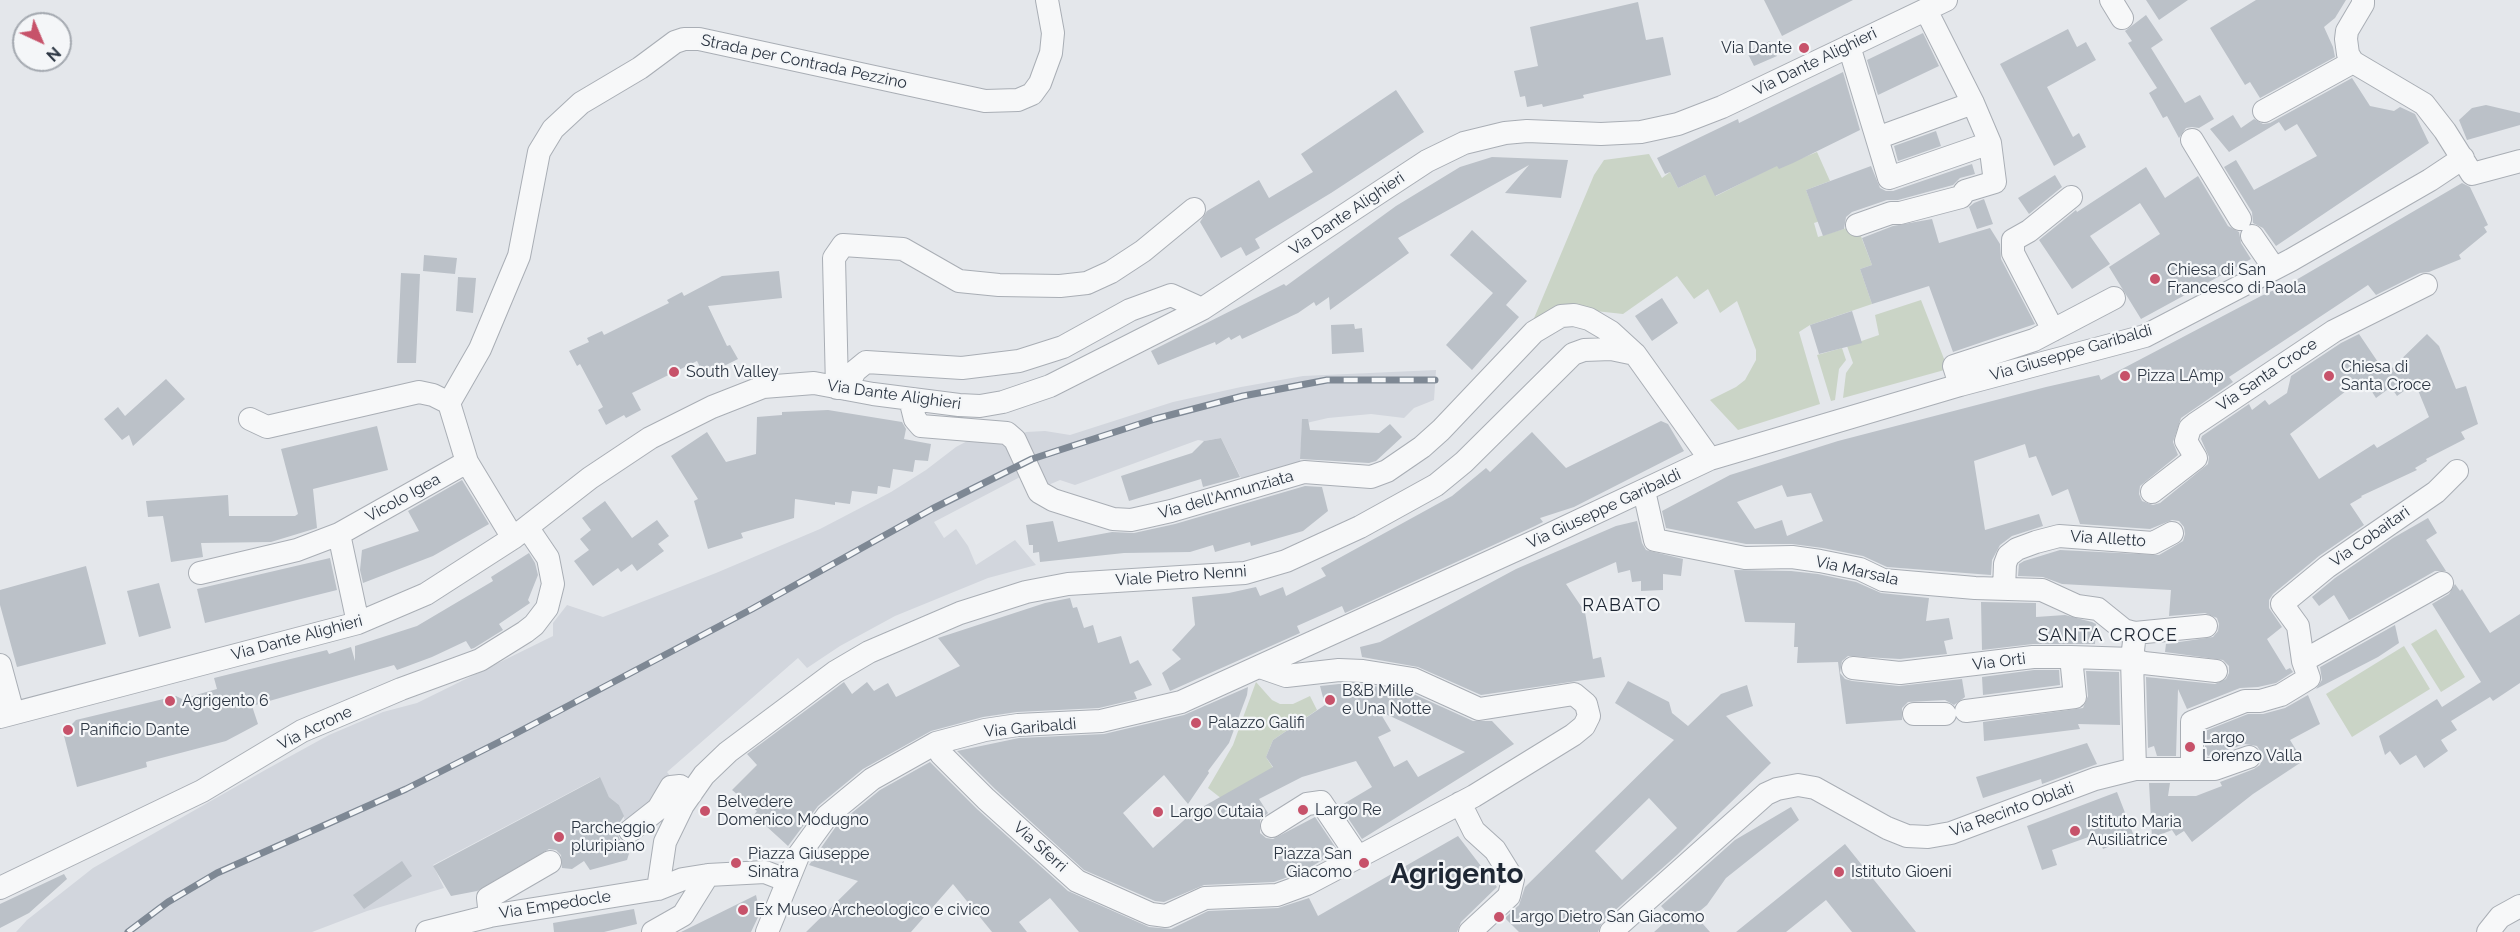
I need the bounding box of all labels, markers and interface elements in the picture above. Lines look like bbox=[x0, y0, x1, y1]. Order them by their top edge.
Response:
north arrow bbox=[12, 12, 72, 72]
street label: Via Dante Alighieri bbox=[1750, 24, 1880, 100]
street label: Strada per Contrada Pezzino bbox=[699, 31, 909, 93]
place label: Via Dante bbox=[1721, 38, 1792, 58]
marker: Via Dante bbox=[1797, 41, 1811, 55]
text: N bbox=[42, 43, 64, 65]
street label: Via Dante Alighieri bbox=[1286, 168, 1408, 260]
place label: Chiesa di San Francesco di Paola bbox=[2167, 260, 2306, 298]
marker: Chiesa di San Francesco di Paola bbox=[2148, 272, 2162, 286]
street label: Via Giuseppe Garibaldi bbox=[1988, 321, 2154, 385]
street label: Via Santa Croce bbox=[2213, 334, 2321, 416]
place label: Chiesa di Santa Croce bbox=[2341, 357, 2431, 395]
place label: South Valley bbox=[686, 362, 779, 382]
marker: South Valley bbox=[667, 365, 681, 379]
place label: Pizza LAmp bbox=[2137, 366, 2224, 386]
marker: Pizza LAmp bbox=[2118, 369, 2132, 383]
marker: Chiesa di Santa Croce bbox=[2322, 369, 2336, 383]
street label: Via Dante Alighieri bbox=[826, 376, 962, 414]
street label: Via Giuseppe Garibaldi bbox=[1524, 465, 1684, 553]
street label: Via dell'Annunziata bbox=[1156, 467, 1296, 523]
street label: Vicolo Igea bbox=[362, 470, 444, 526]
street label: Via Cobaitari bbox=[2326, 502, 2414, 572]
street label: Via Alletto bbox=[2069, 527, 2147, 551]
street label: Via Marsala bbox=[1813, 552, 1901, 590]
street label: Viale Pietro Nenni bbox=[1115, 562, 1247, 590]
district label: RABATO bbox=[1582, 595, 1662, 617]
street label: Via Dante Alighieri bbox=[229, 611, 365, 665]
district label: SANTA CROCE bbox=[2038, 625, 2178, 647]
street label: Via Orti bbox=[1971, 649, 2027, 675]
place label: B&B Mille e Una Notte bbox=[1342, 681, 1431, 719]
place label: Agrigento 6 bbox=[182, 691, 269, 711]
marker: B&B Mille e Una Notte bbox=[1323, 693, 1337, 707]
marker: Agrigento 6 bbox=[163, 694, 177, 708]
street label: Via Acrone bbox=[275, 702, 355, 754]
place label: Palazzo Galifi bbox=[1208, 713, 1305, 733]
street label: Via Garibaldi bbox=[983, 714, 1077, 742]
marker: Palazzo Galifi bbox=[1189, 716, 1203, 730]
place label: Panificio Dante bbox=[80, 720, 189, 740]
marker: Panificio Dante bbox=[61, 723, 75, 737]
place label: Largo Lorenzo Valla bbox=[2202, 728, 2302, 766]
marker: Largo Lorenzo Valla bbox=[2183, 740, 2197, 754]
street label: Via Recinto Oblati bbox=[1947, 779, 2077, 841]
place label: Belvedere Domenico Modugno bbox=[717, 792, 869, 830]
place label: Largo Re bbox=[1315, 800, 1382, 820]
place label: Largo Cutaia bbox=[1170, 802, 1264, 822]
marker: Largo Re bbox=[1296, 803, 1310, 817]
marker: Belvedere Domenico Modugno bbox=[698, 804, 712, 818]
marker: Largo Cutaia bbox=[1151, 805, 1165, 819]
place label: Istituto Maria Ausiliatrice bbox=[2087, 812, 2182, 850]
place label: Parcheggio pluripiano bbox=[571, 818, 655, 856]
street label: Via Sferri bbox=[1009, 818, 1071, 876]
marker: Istituto Maria Ausiliatrice bbox=[2068, 824, 2082, 838]
marker: Parcheggio pluripiano bbox=[552, 830, 566, 844]
place label: Piazza Giuseppe Sinatra bbox=[748, 844, 869, 882]
place label: Piazza San Giacomo bbox=[1274, 844, 1352, 882]
marker: Piazza Giuseppe Sinatra bbox=[729, 856, 743, 870]
marker: Piazza San Giacomo bbox=[1357, 856, 1371, 870]
district label: Agrigento bbox=[1390, 858, 1524, 892]
place label: Istituto Gioeni bbox=[1851, 862, 1952, 882]
marker: Istituto Gioeni bbox=[1832, 865, 1846, 879]
street label: Via Empedocle bbox=[498, 887, 612, 923]
place label: Ex Museo Archeologico e civico bbox=[755, 900, 990, 920]
marker: Ex Museo Archeologico e civico bbox=[736, 903, 750, 917]
place label: Largo Dietro San Giacomo bbox=[1511, 907, 1704, 927]
marker: Largo Dietro San Giacomo bbox=[1492, 910, 1506, 924]

